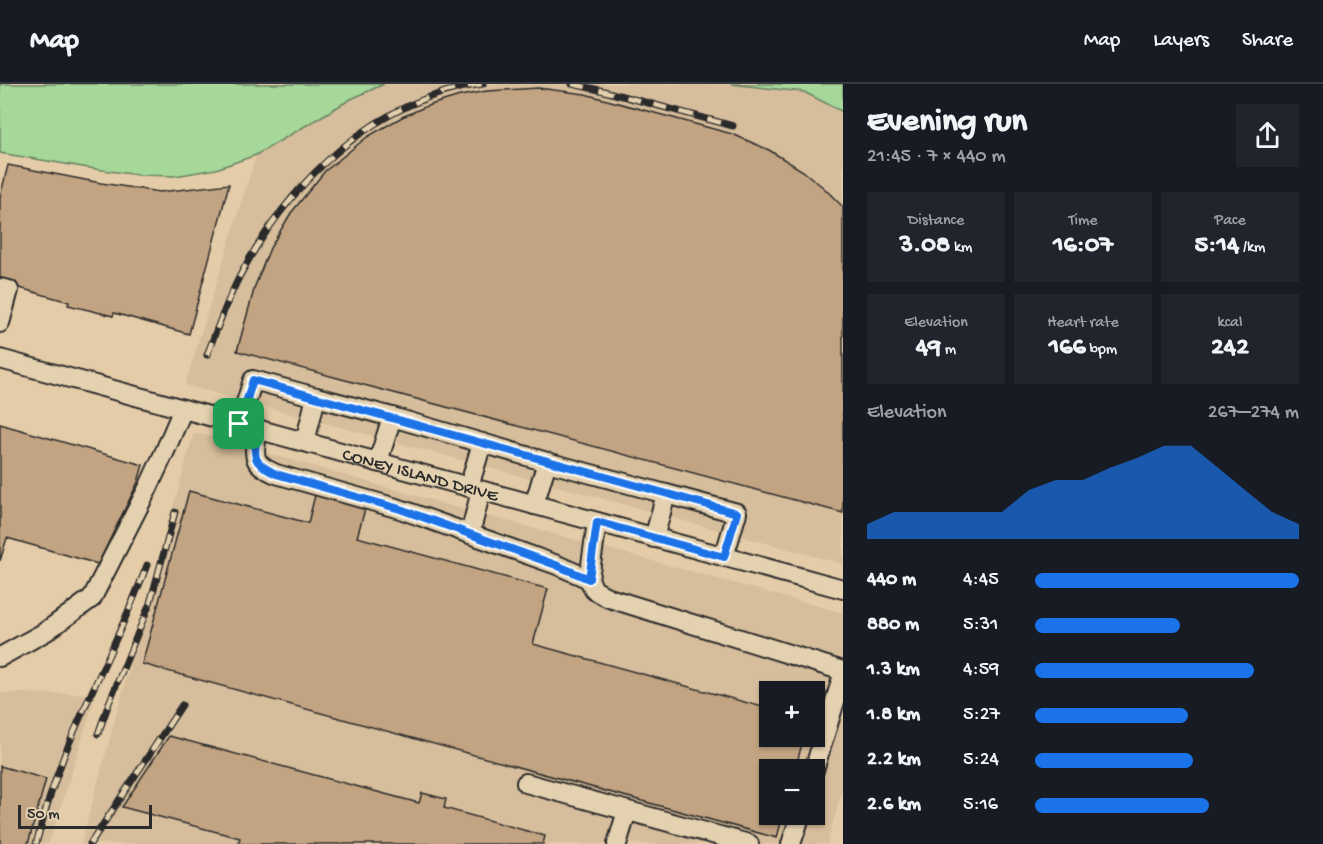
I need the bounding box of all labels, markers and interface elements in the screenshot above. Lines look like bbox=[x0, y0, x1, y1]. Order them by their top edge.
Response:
text: Map bbox=[30, 25, 79, 58]
text: Map bbox=[1084, 29, 1120, 54]
text: Layers bbox=[1153, 29, 1209, 54]
text: Share bbox=[1242, 29, 1293, 54]
text: Evening run bbox=[867, 104, 1027, 142]
button: share bbox=[1236, 104, 1299, 167]
text: 21:45 · 7 × 440 m bbox=[867, 146, 1006, 169]
text: Distance bbox=[908, 212, 964, 231]
text: Time bbox=[1068, 212, 1098, 231]
text: Pace bbox=[1214, 212, 1246, 231]
text: 3.08 bbox=[900, 231, 950, 262]
text: 16:07 bbox=[1053, 231, 1113, 262]
text: 5:14 bbox=[1195, 231, 1239, 262]
text: km bbox=[950, 239, 972, 258]
text: /km bbox=[1239, 239, 1265, 258]
text: Elevation bbox=[904, 314, 968, 333]
text: Heart rate bbox=[1047, 314, 1119, 333]
text: kcal bbox=[1218, 314, 1242, 333]
text: 49 bbox=[916, 333, 941, 364]
text: 166 bbox=[1049, 333, 1086, 364]
text: 242 bbox=[1211, 333, 1249, 364]
text: m bbox=[941, 341, 956, 360]
text: bpm bbox=[1086, 341, 1117, 360]
pin bbox=[213, 398, 264, 449]
text: Elevation bbox=[867, 402, 947, 425]
text: 267–274 m bbox=[1208, 402, 1299, 425]
icon: arrive bbox=[222, 407, 255, 440]
street label: CONEY ISLAND DRIVE bbox=[340, 445, 501, 508]
text: 440 m bbox=[867, 569, 916, 592]
text: 4:45 bbox=[963, 569, 999, 592]
text: 880 m bbox=[867, 614, 919, 637]
text: 5:31 bbox=[963, 614, 998, 637]
text: 1.3 km bbox=[867, 659, 920, 682]
text: 4:59 bbox=[963, 659, 999, 682]
map controls bbox=[759, 681, 825, 825]
button: + bbox=[759, 681, 825, 747]
text: 1.8 km bbox=[867, 704, 920, 727]
text: 5:27 bbox=[963, 704, 1000, 727]
text: 2.2 km bbox=[867, 749, 921, 772]
text: 5:24 bbox=[963, 749, 999, 772]
button: − bbox=[759, 759, 825, 825]
text: 2.6 km bbox=[867, 794, 921, 817]
text: 5:16 bbox=[963, 794, 998, 817]
scale bar bbox=[18, 802, 152, 830]
text: 50 m bbox=[27, 806, 60, 825]

